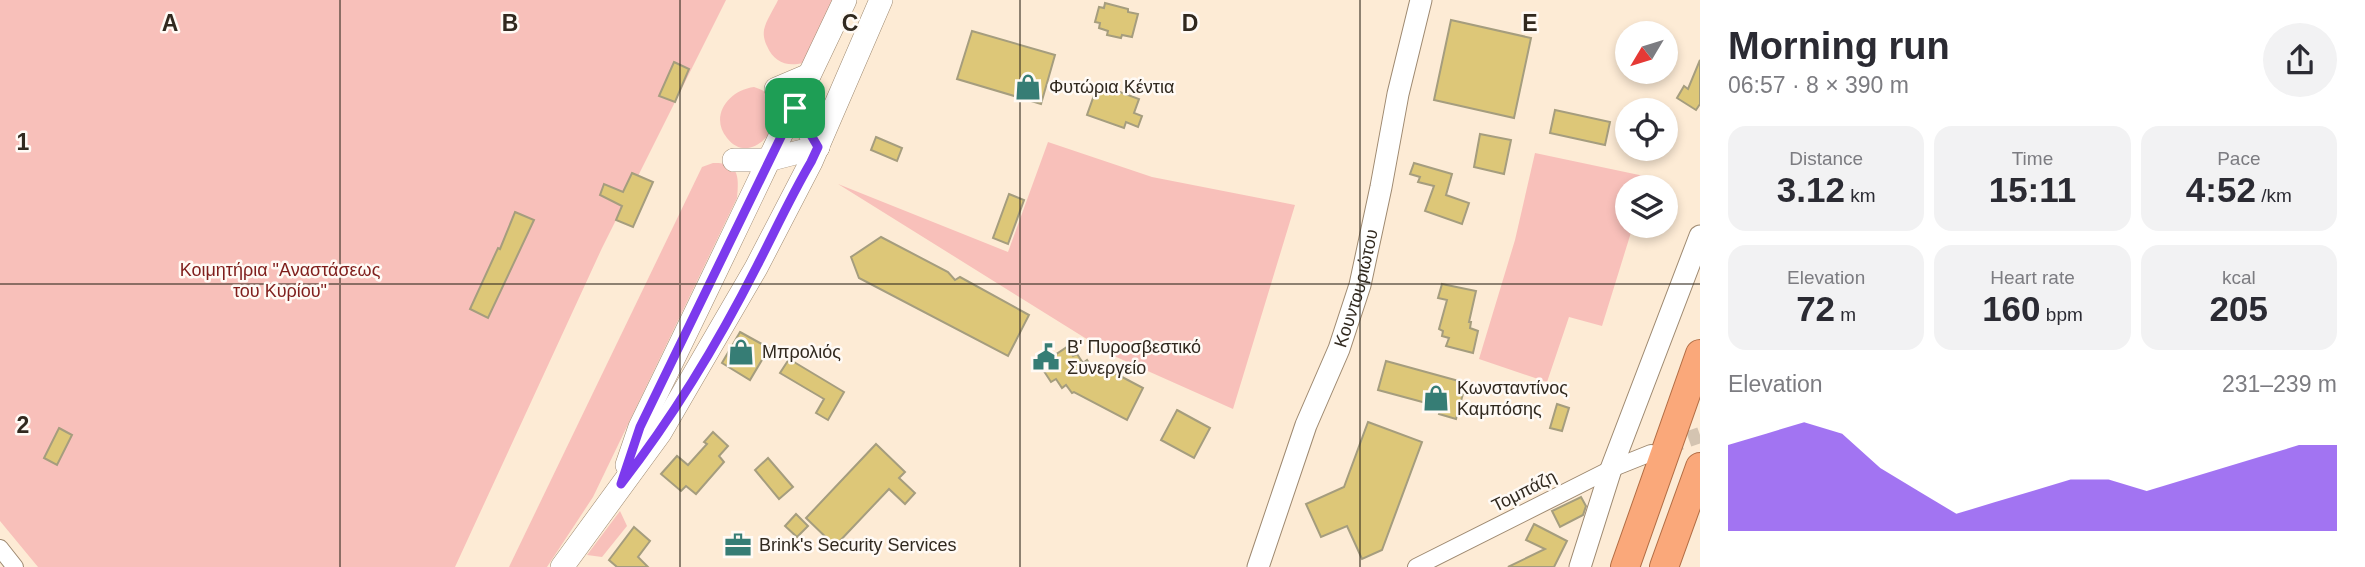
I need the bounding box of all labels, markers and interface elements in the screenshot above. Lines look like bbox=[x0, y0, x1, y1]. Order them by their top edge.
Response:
text: A bbox=[162, 10, 178, 36]
text: B bbox=[502, 10, 518, 36]
text: C bbox=[842, 10, 858, 36]
text: D bbox=[1182, 10, 1198, 36]
text: E bbox=[1522, 10, 1538, 36]
north arrow bbox=[1615, 21, 1678, 84]
map controls bbox=[1615, 21, 1678, 238]
button: share bbox=[2263, 23, 2337, 97]
text: Morning run bbox=[1728, 25, 1950, 67]
shop icon: Φυτώρια Κέντια bbox=[1013, 72, 1043, 102]
text: 06:57 · 8 × 390 m bbox=[1728, 72, 1909, 98]
place label: Φυτώρια Κέντια bbox=[1049, 77, 1174, 97]
pin bbox=[765, 78, 825, 138]
icon: arrive bbox=[776, 89, 814, 127]
button: locate bbox=[1615, 98, 1678, 161]
text: 1 bbox=[17, 129, 30, 155]
text: Distance bbox=[1789, 148, 1863, 169]
text: Time bbox=[2012, 148, 2053, 169]
text: Pace bbox=[2217, 148, 2260, 169]
text: 3.12 bbox=[1777, 170, 1845, 209]
text: 15:11 bbox=[1989, 170, 2076, 209]
text: 4:52 bbox=[2186, 170, 2256, 209]
button: layers bbox=[1615, 175, 1678, 238]
text: km bbox=[1845, 185, 1876, 206]
text: /km bbox=[2256, 185, 2292, 206]
street label: Κουντουριώτου bbox=[1330, 227, 1382, 350]
park label: Κοιμητήρια "Αναστάσεως του Κυρίου" bbox=[180, 260, 381, 301]
text: Elevation bbox=[1787, 267, 1865, 288]
text: Heart rate bbox=[1990, 267, 2075, 288]
text: kcal bbox=[2222, 267, 2256, 288]
text: 72 bbox=[1796, 289, 1835, 328]
text: 160 bbox=[1982, 289, 2041, 328]
text: 205 bbox=[2210, 289, 2268, 328]
text: m bbox=[1835, 304, 1856, 325]
text: bpm bbox=[2041, 304, 2083, 325]
shop icon: Μπρολιός bbox=[726, 337, 756, 367]
place label: Β' Πυροσβεστικό Συνεργείο bbox=[1067, 337, 1201, 378]
place label: Μπρολιός bbox=[762, 342, 841, 362]
public building icon: Β' Πυροσβεστικό Συνεργείο bbox=[1031, 342, 1061, 372]
text: Elevation bbox=[1728, 371, 1823, 397]
text: 231–239 m bbox=[2222, 371, 2337, 397]
place label: Κωνσταντίνος Καμπόσης bbox=[1457, 378, 1568, 419]
shop icon: Κωνσταντίνος Καμπόσης bbox=[1421, 383, 1451, 413]
text: 2 bbox=[17, 412, 29, 438]
street label: Τομπάζη bbox=[1488, 466, 1560, 516]
office icon: Brink's Security Services bbox=[723, 530, 753, 560]
place label: Brink's Security Services bbox=[759, 535, 957, 555]

